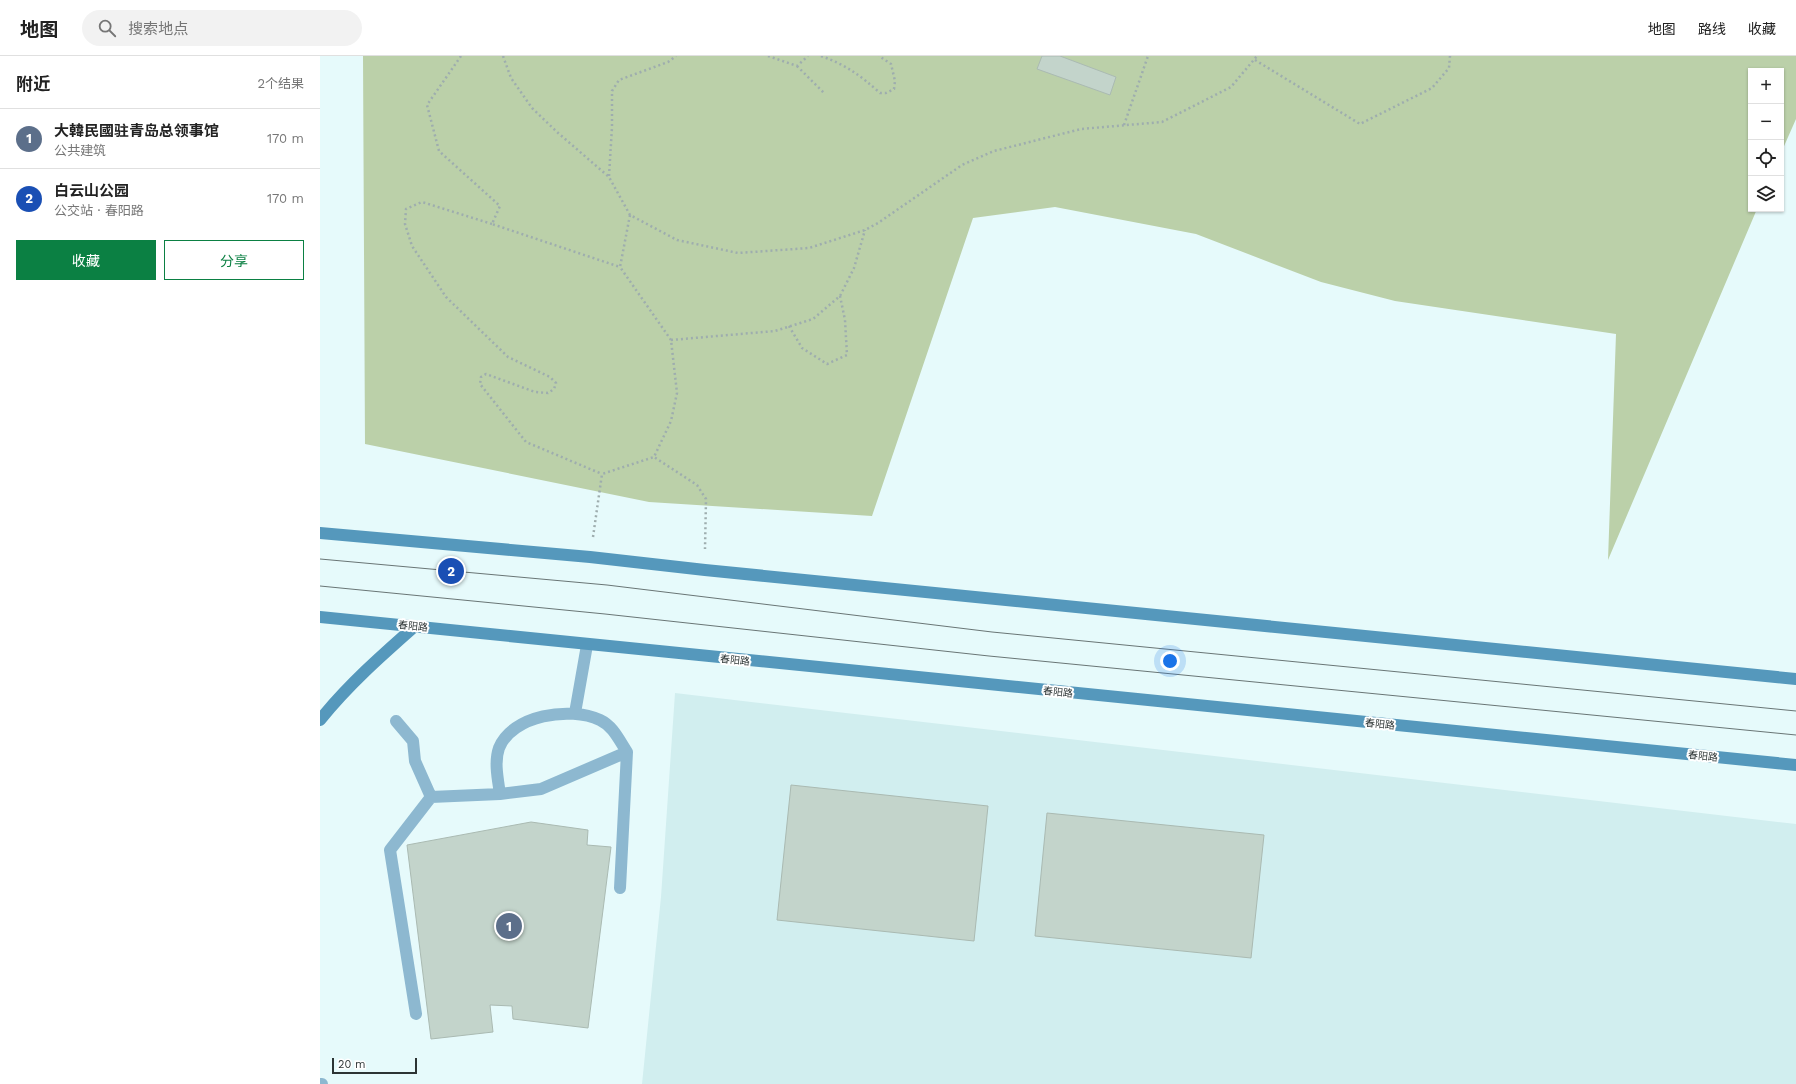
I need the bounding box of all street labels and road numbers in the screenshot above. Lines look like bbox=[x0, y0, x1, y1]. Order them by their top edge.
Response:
street label: 春阳路 bbox=[398, 619, 428, 633]
street label: 春阳路 bbox=[720, 653, 750, 667]
street label: 春阳路 bbox=[1043, 685, 1073, 699]
street label: 春阳路 bbox=[1365, 717, 1395, 731]
street label: 春阳路 bbox=[1688, 749, 1718, 763]

